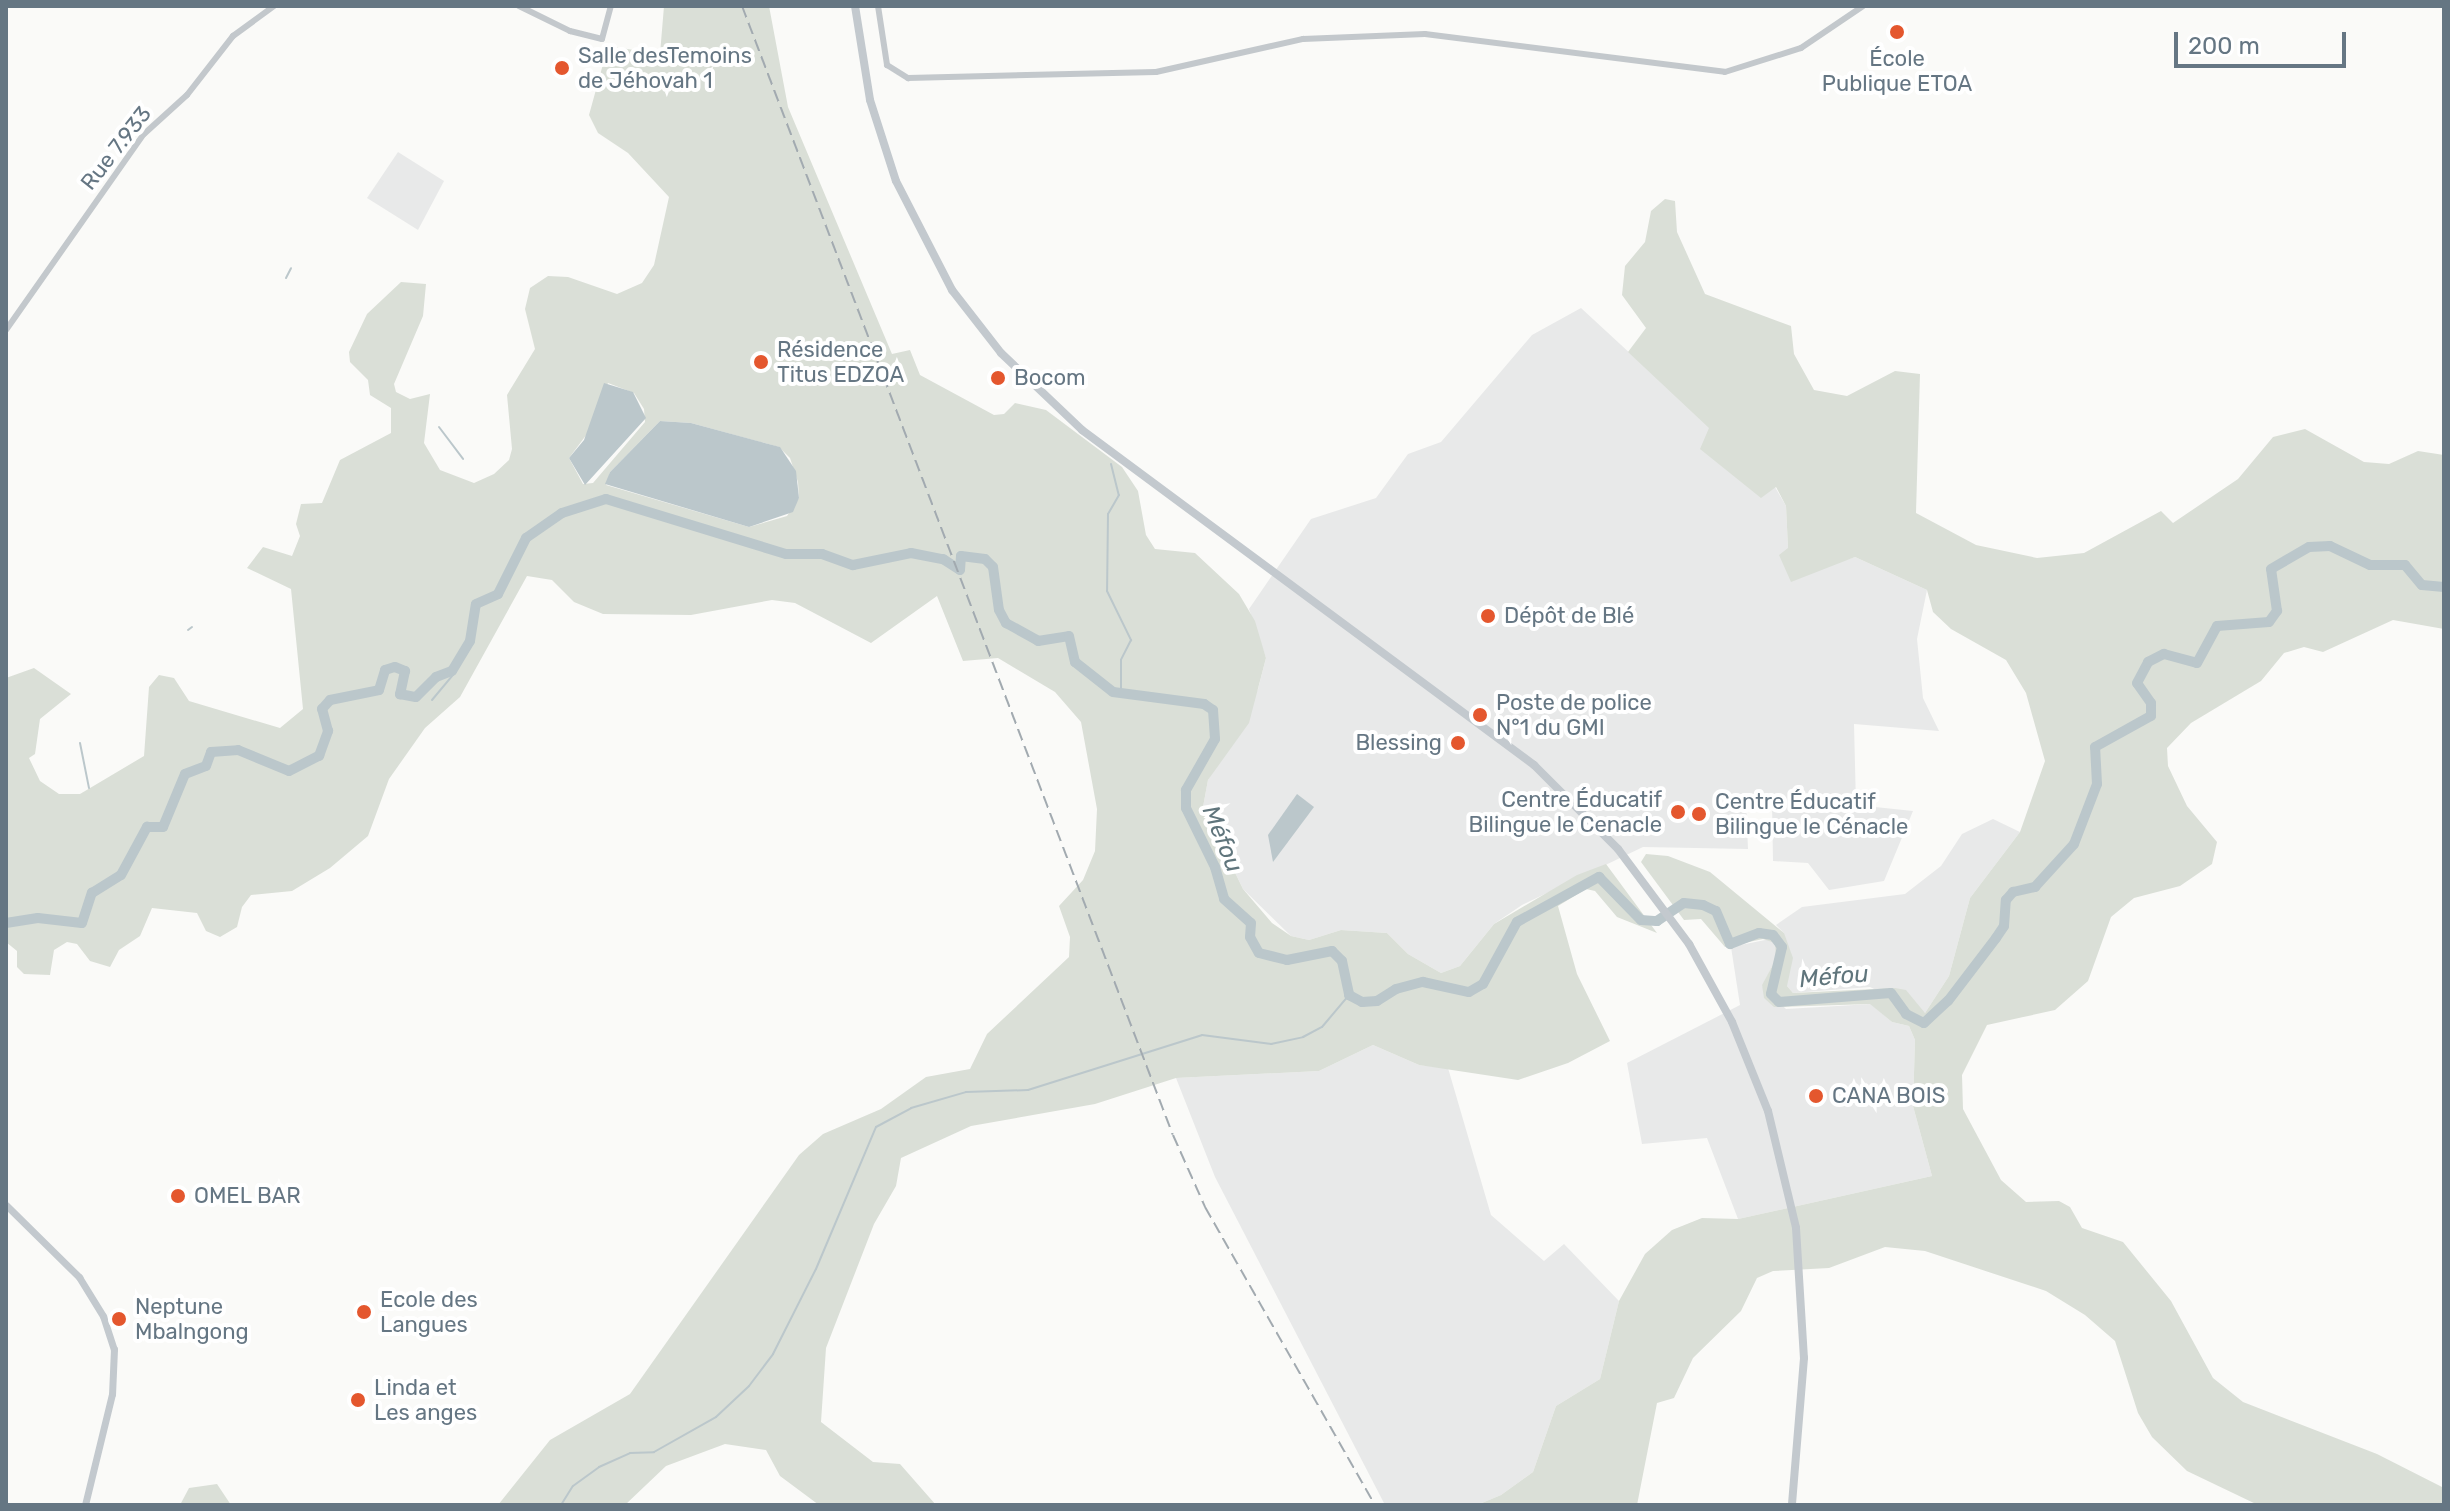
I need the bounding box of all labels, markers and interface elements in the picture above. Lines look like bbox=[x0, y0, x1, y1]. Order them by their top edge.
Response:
scale bar bbox=[2178, 16, 2350, 66]
marker: École Publique ETOA bbox=[1888, 23, 1906, 41]
text: 200 m bbox=[2188, 32, 2260, 60]
place label: Salle desTemoins de Jéhovah 1 bbox=[578, 42, 752, 94]
place label: École Publique ETOA bbox=[1822, 45, 1972, 96]
marker: Salle desTemoins de Jéhovah 1 bbox=[553, 59, 571, 77]
street label: Rue 7.933 bbox=[75, 101, 157, 195]
place label: Résidence Titus EDZOA bbox=[777, 336, 904, 388]
marker: Résidence Titus EDZOA bbox=[752, 353, 770, 371]
place label: Bocom bbox=[1014, 365, 1086, 391]
marker: Bocom bbox=[989, 369, 1007, 387]
place label: Dépôt de Blé bbox=[1504, 603, 1634, 629]
marker: Dépôt de Blé bbox=[1479, 607, 1497, 625]
place label: Poste de police N°1 du GMI bbox=[1496, 689, 1652, 740]
marker: Poste de police N°1 du GMI bbox=[1471, 706, 1489, 724]
place label: Blessing bbox=[1355, 730, 1442, 756]
marker: Blessing bbox=[1449, 734, 1467, 752]
place label: Centre Éducatif Bilingue le Cenacle bbox=[1469, 786, 1662, 838]
place label: Centre Éducatif Bilingue le Cénacle bbox=[1715, 788, 1908, 840]
water label: Méfou bbox=[1196, 801, 1248, 877]
marker: Centre Éducatif Bilingue le Cenacle bbox=[1669, 803, 1687, 821]
marker: Centre Éducatif Bilingue le Cénacle bbox=[1690, 805, 1708, 823]
water label: Méfou bbox=[1798, 960, 1870, 994]
place label: CANA BOIS bbox=[1832, 1083, 1946, 1109]
marker: CANA BOIS bbox=[1807, 1087, 1825, 1105]
place label: OMEL BAR bbox=[194, 1183, 301, 1209]
marker: OMEL BAR bbox=[169, 1187, 187, 1205]
place label: Ecole des Langues bbox=[380, 1286, 478, 1338]
place label: Neptune Mbalngong bbox=[135, 1293, 249, 1344]
marker: Ecole des Langues bbox=[355, 1303, 373, 1321]
marker: Neptune Mbalngong bbox=[110, 1310, 128, 1328]
place label: Linda et Les anges bbox=[374, 1374, 477, 1426]
marker: Linda et Les anges bbox=[349, 1391, 367, 1409]

